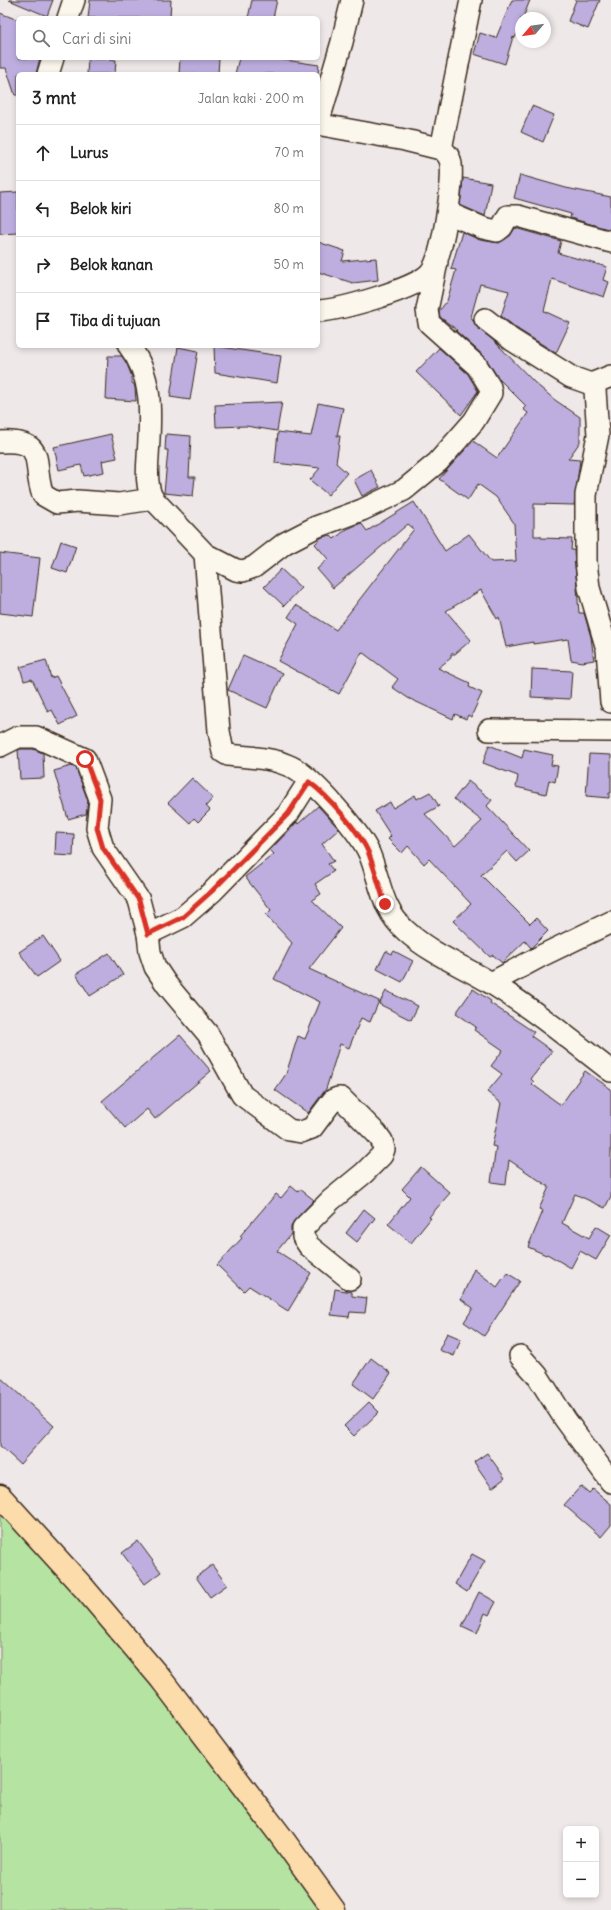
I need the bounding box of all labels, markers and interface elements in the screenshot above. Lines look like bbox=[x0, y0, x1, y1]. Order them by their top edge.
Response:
north arrow bbox=[515, 12, 551, 48]
search box bbox=[16, 16, 320, 60]
icon: search bbox=[30, 27, 52, 49]
text: Cari di sini bbox=[62, 29, 131, 48]
text: 3 mnt bbox=[32, 87, 76, 109]
text: Jalan kaki · 200 m bbox=[198, 90, 304, 107]
icon: ahead bbox=[32, 142, 54, 164]
text: Lurus bbox=[70, 143, 108, 162]
text: 70 m bbox=[275, 144, 304, 161]
icon: left bbox=[32, 198, 54, 220]
text: Belok kiri bbox=[70, 199, 131, 218]
text: 80 m bbox=[273, 200, 304, 217]
icon: right bbox=[32, 254, 54, 276]
text: Belok kanan bbox=[70, 255, 153, 274]
text: 50 m bbox=[273, 256, 304, 273]
icon: arrive bbox=[32, 310, 54, 332]
text: Tiba di tujuan bbox=[70, 311, 160, 330]
route start bbox=[76, 750, 94, 768]
route end bbox=[376, 895, 394, 913]
map controls bbox=[563, 1826, 599, 1898]
button: + bbox=[563, 1826, 599, 1862]
button: − bbox=[563, 1862, 599, 1898]

